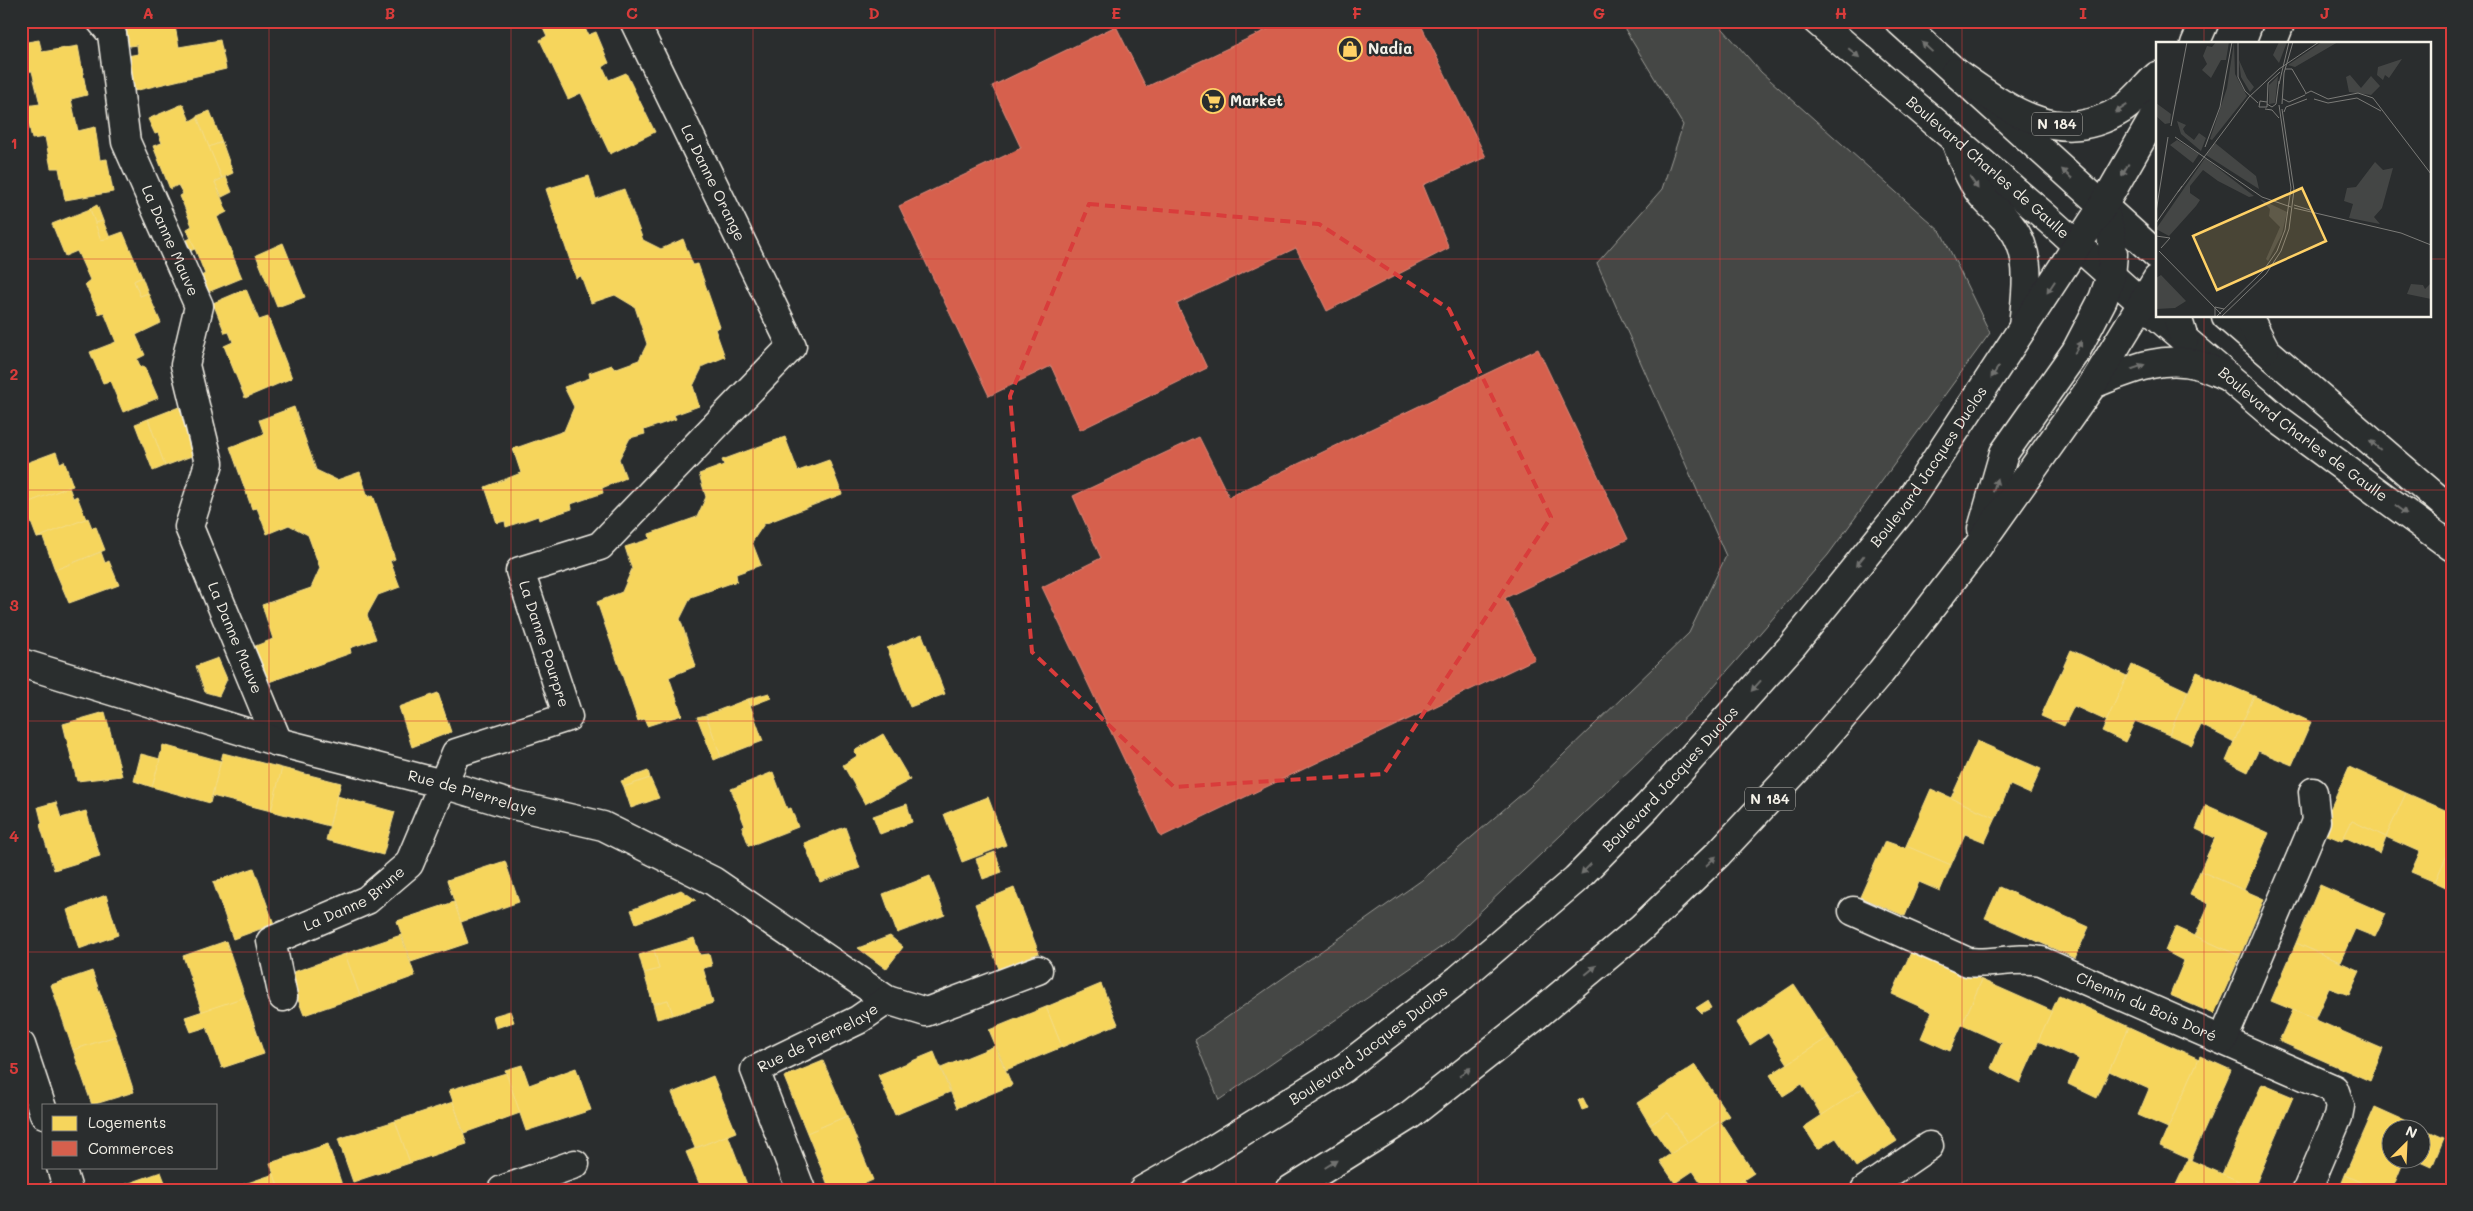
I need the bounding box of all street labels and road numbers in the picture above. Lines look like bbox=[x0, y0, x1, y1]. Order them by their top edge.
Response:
street label: Boulevard Charles de Gaulle bbox=[1903, 91, 2074, 243]
road number: N 184 bbox=[2032, 112, 2082, 136]
street label: La Danne Orange bbox=[677, 121, 751, 244]
street label: La Danne Mauve bbox=[137, 182, 204, 299]
street label: Boulevard Charles de Gaulle bbox=[2215, 362, 2392, 505]
street label: Boulevard Jacques Duclos bbox=[1865, 382, 1991, 551]
street label: La Danne Pourpre bbox=[515, 578, 575, 710]
street label: La Danne Mauve bbox=[204, 579, 268, 696]
street label: Boulevard Jacques Duclos bbox=[1597, 701, 1742, 856]
street label: Rue de Pierrelaye bbox=[406, 765, 539, 819]
road number: N 184 bbox=[1745, 788, 1795, 811]
street label: La Danne Brune bbox=[300, 861, 408, 935]
street label: Chemin du Bois Doré bbox=[2073, 967, 2220, 1046]
street label: Boulevard Jacques Duclos bbox=[1285, 981, 1451, 1109]
street label: Rue de Pierrelaye bbox=[754, 998, 882, 1076]

